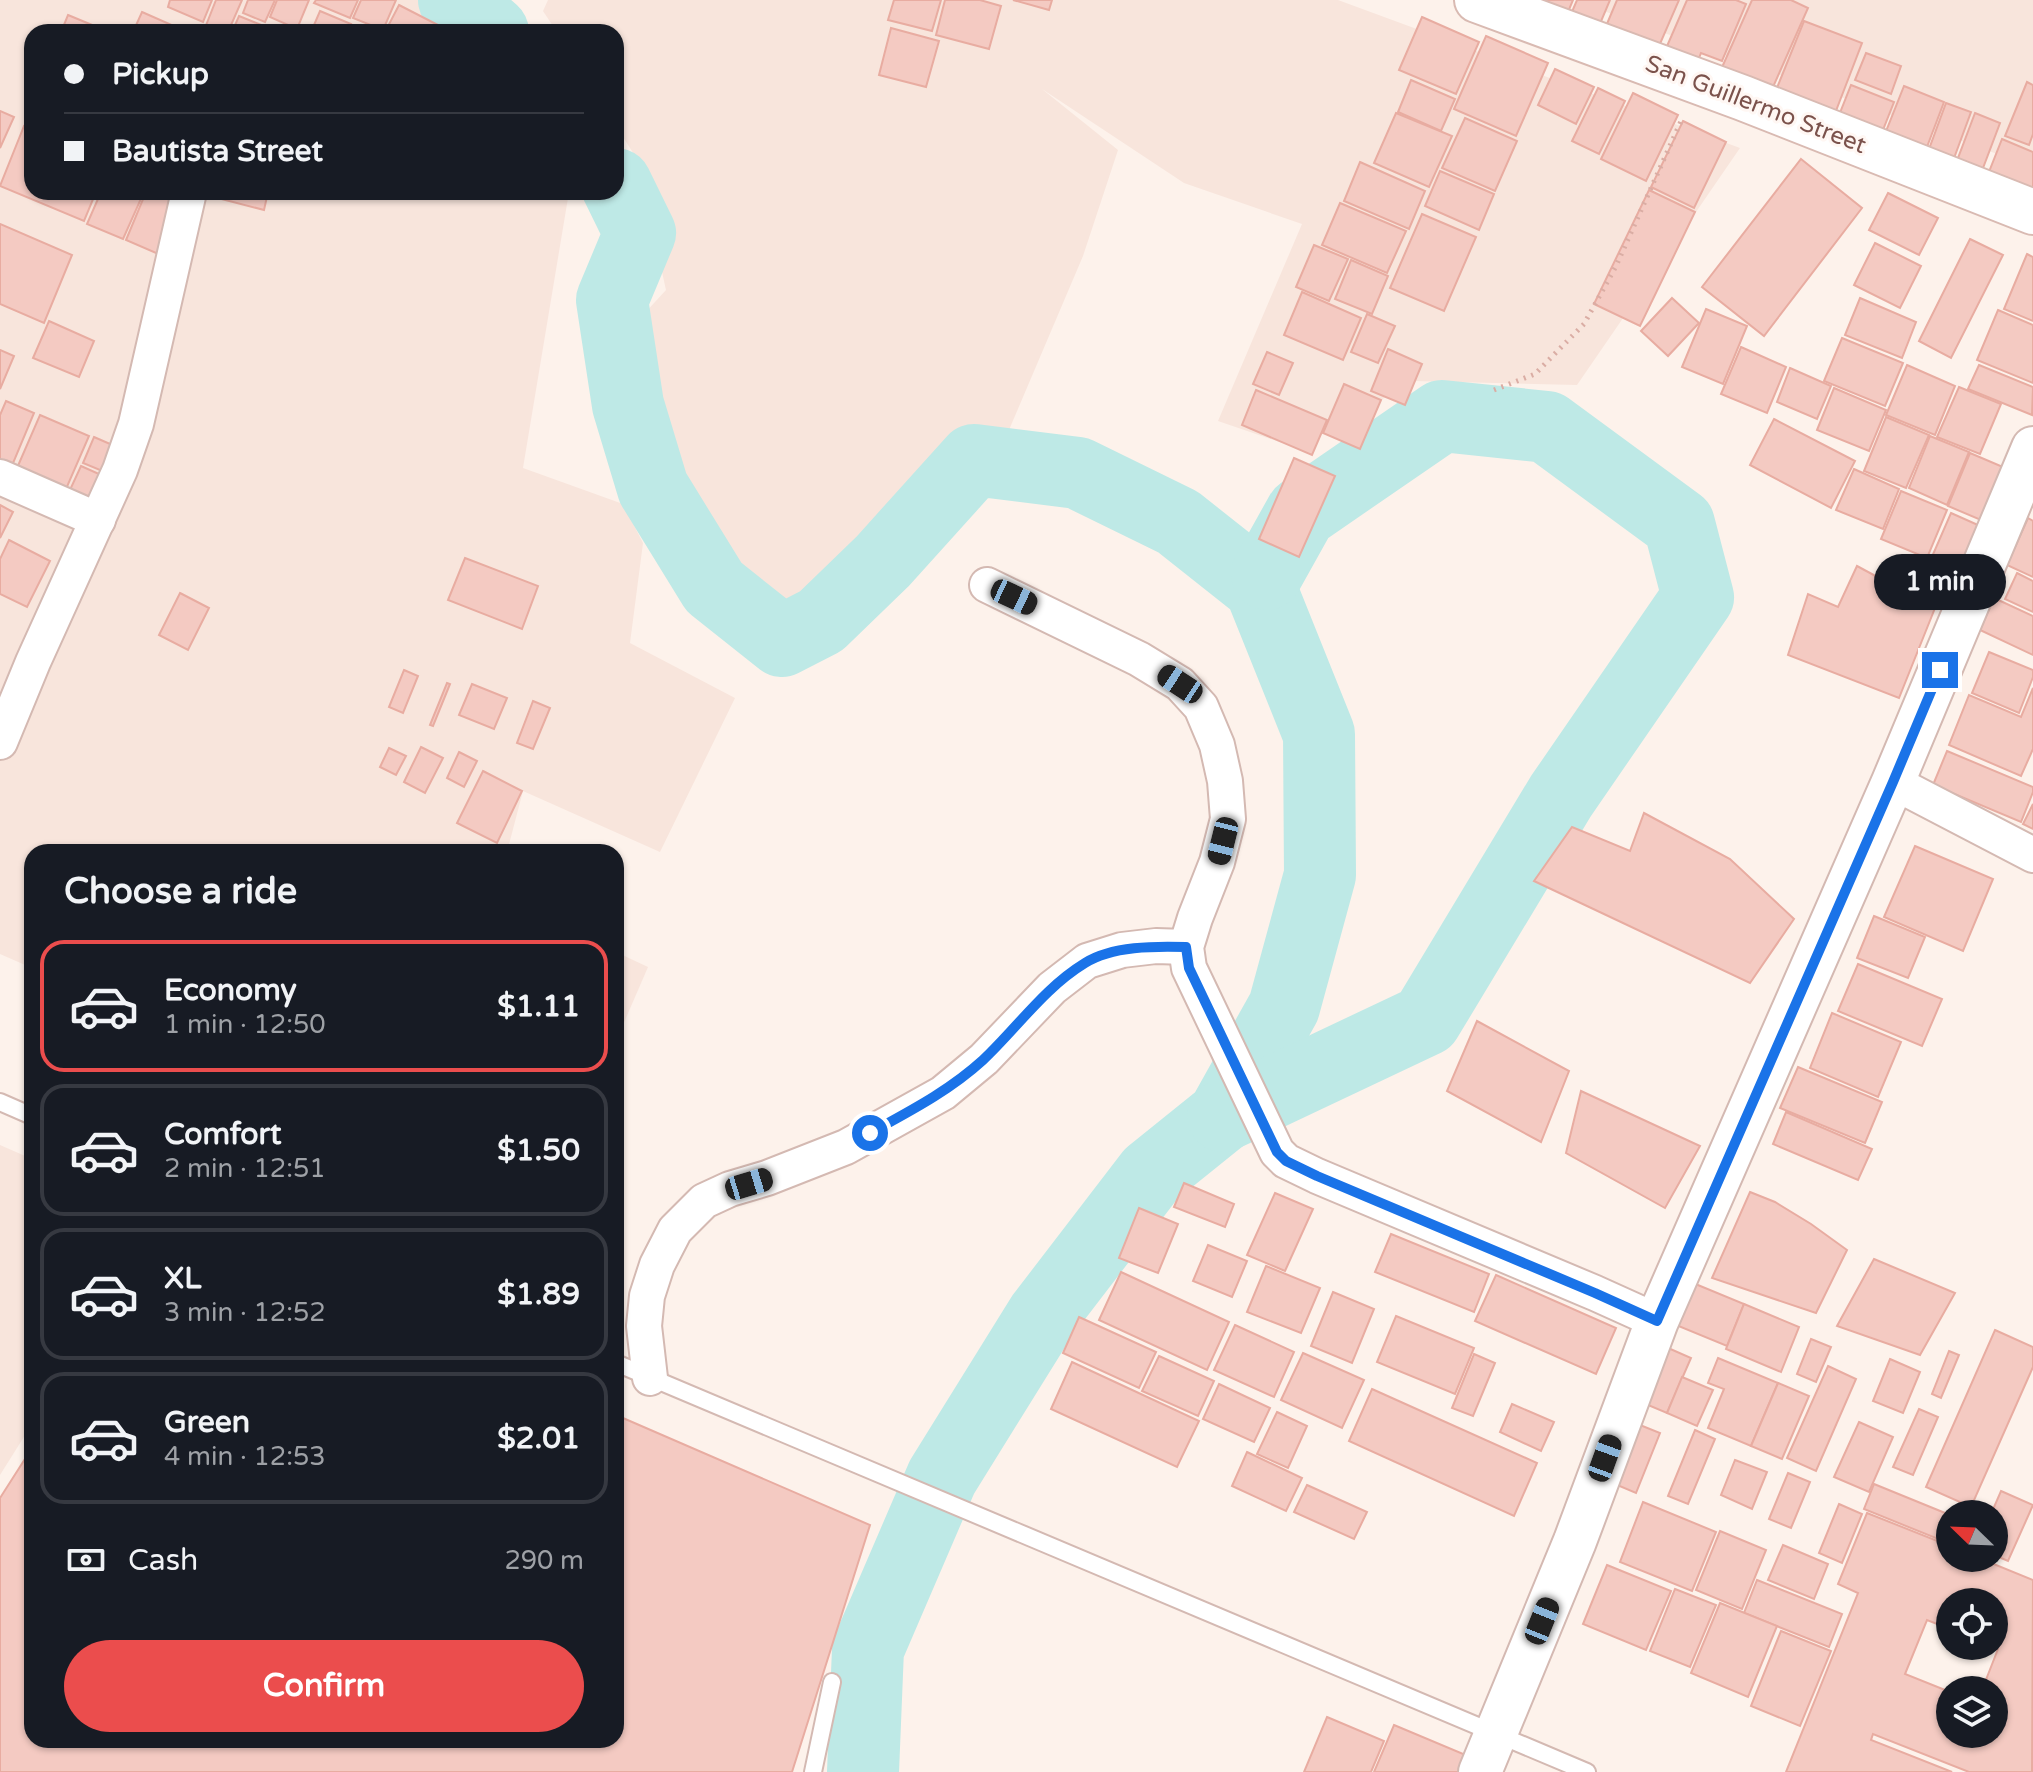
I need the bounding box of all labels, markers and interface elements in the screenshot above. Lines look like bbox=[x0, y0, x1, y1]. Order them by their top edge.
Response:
street label: San Guillermo Street bbox=[1641, 49, 1870, 160]
text: Pickup bbox=[112, 56, 209, 93]
text: Bautista Street bbox=[112, 133, 323, 170]
callout: 1 min bbox=[1874, 554, 2006, 610]
text: 1 min bbox=[1905, 566, 1975, 597]
car bbox=[987, 576, 1041, 618]
route end bbox=[1922, 652, 1958, 688]
car bbox=[1153, 661, 1207, 707]
car bbox=[1206, 815, 1240, 867]
text: Choose a ride bbox=[64, 870, 297, 913]
icon: car bbox=[68, 970, 140, 1042]
text: Economy bbox=[164, 972, 297, 1009]
text: $1.11 bbox=[497, 988, 580, 1025]
text: 1 min · 12:50 bbox=[164, 1009, 326, 1040]
icon: car bbox=[68, 1114, 140, 1186]
route start bbox=[852, 1115, 888, 1151]
text: Comfort bbox=[164, 1116, 282, 1153]
text: $1.50 bbox=[497, 1132, 580, 1169]
text: 2 min · 12:51 bbox=[164, 1153, 326, 1184]
car bbox=[723, 1166, 775, 1202]
icon: car bbox=[68, 1258, 140, 1330]
text: XL bbox=[164, 1260, 201, 1297]
text: $1.89 bbox=[497, 1276, 580, 1313]
text: 3 min · 12:52 bbox=[164, 1297, 326, 1328]
icon: car bbox=[68, 1402, 140, 1474]
text: Green bbox=[164, 1404, 250, 1441]
text: $2.01 bbox=[497, 1420, 580, 1457]
car bbox=[1586, 1431, 1624, 1485]
text: 4 min · 12:53 bbox=[164, 1441, 326, 1472]
north arrow bbox=[1936, 1500, 2008, 1572]
map controls bbox=[1936, 1500, 2008, 1748]
icon: cash bbox=[64, 1538, 108, 1582]
text: Cash bbox=[128, 1542, 198, 1579]
text: 290 m bbox=[504, 1545, 584, 1576]
button: locate bbox=[1936, 1588, 2008, 1660]
car bbox=[1522, 1594, 1562, 1648]
button: Confirm bbox=[64, 1640, 584, 1732]
button: layers bbox=[1936, 1676, 2008, 1748]

